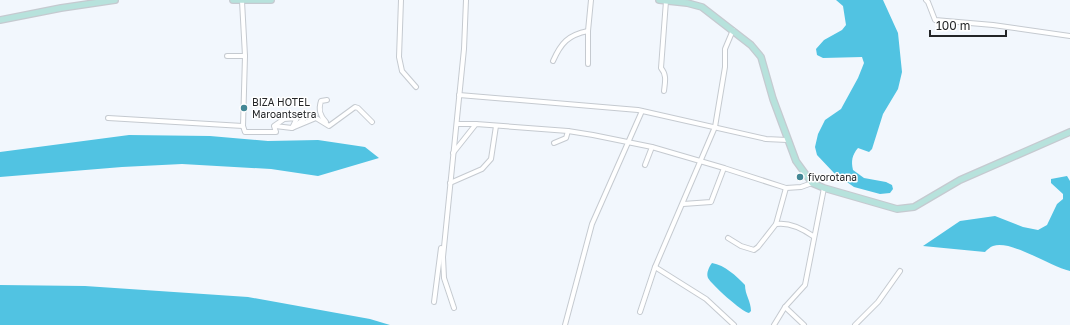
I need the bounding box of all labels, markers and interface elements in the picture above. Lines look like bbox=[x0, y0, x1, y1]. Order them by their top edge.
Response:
scale bar bbox=[930, 12, 1006, 38]
text: 100 m bbox=[936, 18, 970, 33]
place label: BIZA HOTEL Maroantsetra bbox=[252, 96, 316, 120]
marker: BIZA HOTEL Maroantsetra bbox=[239, 103, 249, 113]
place label: fivorotana bbox=[808, 171, 857, 183]
marker: fivorotana bbox=[795, 172, 805, 182]

